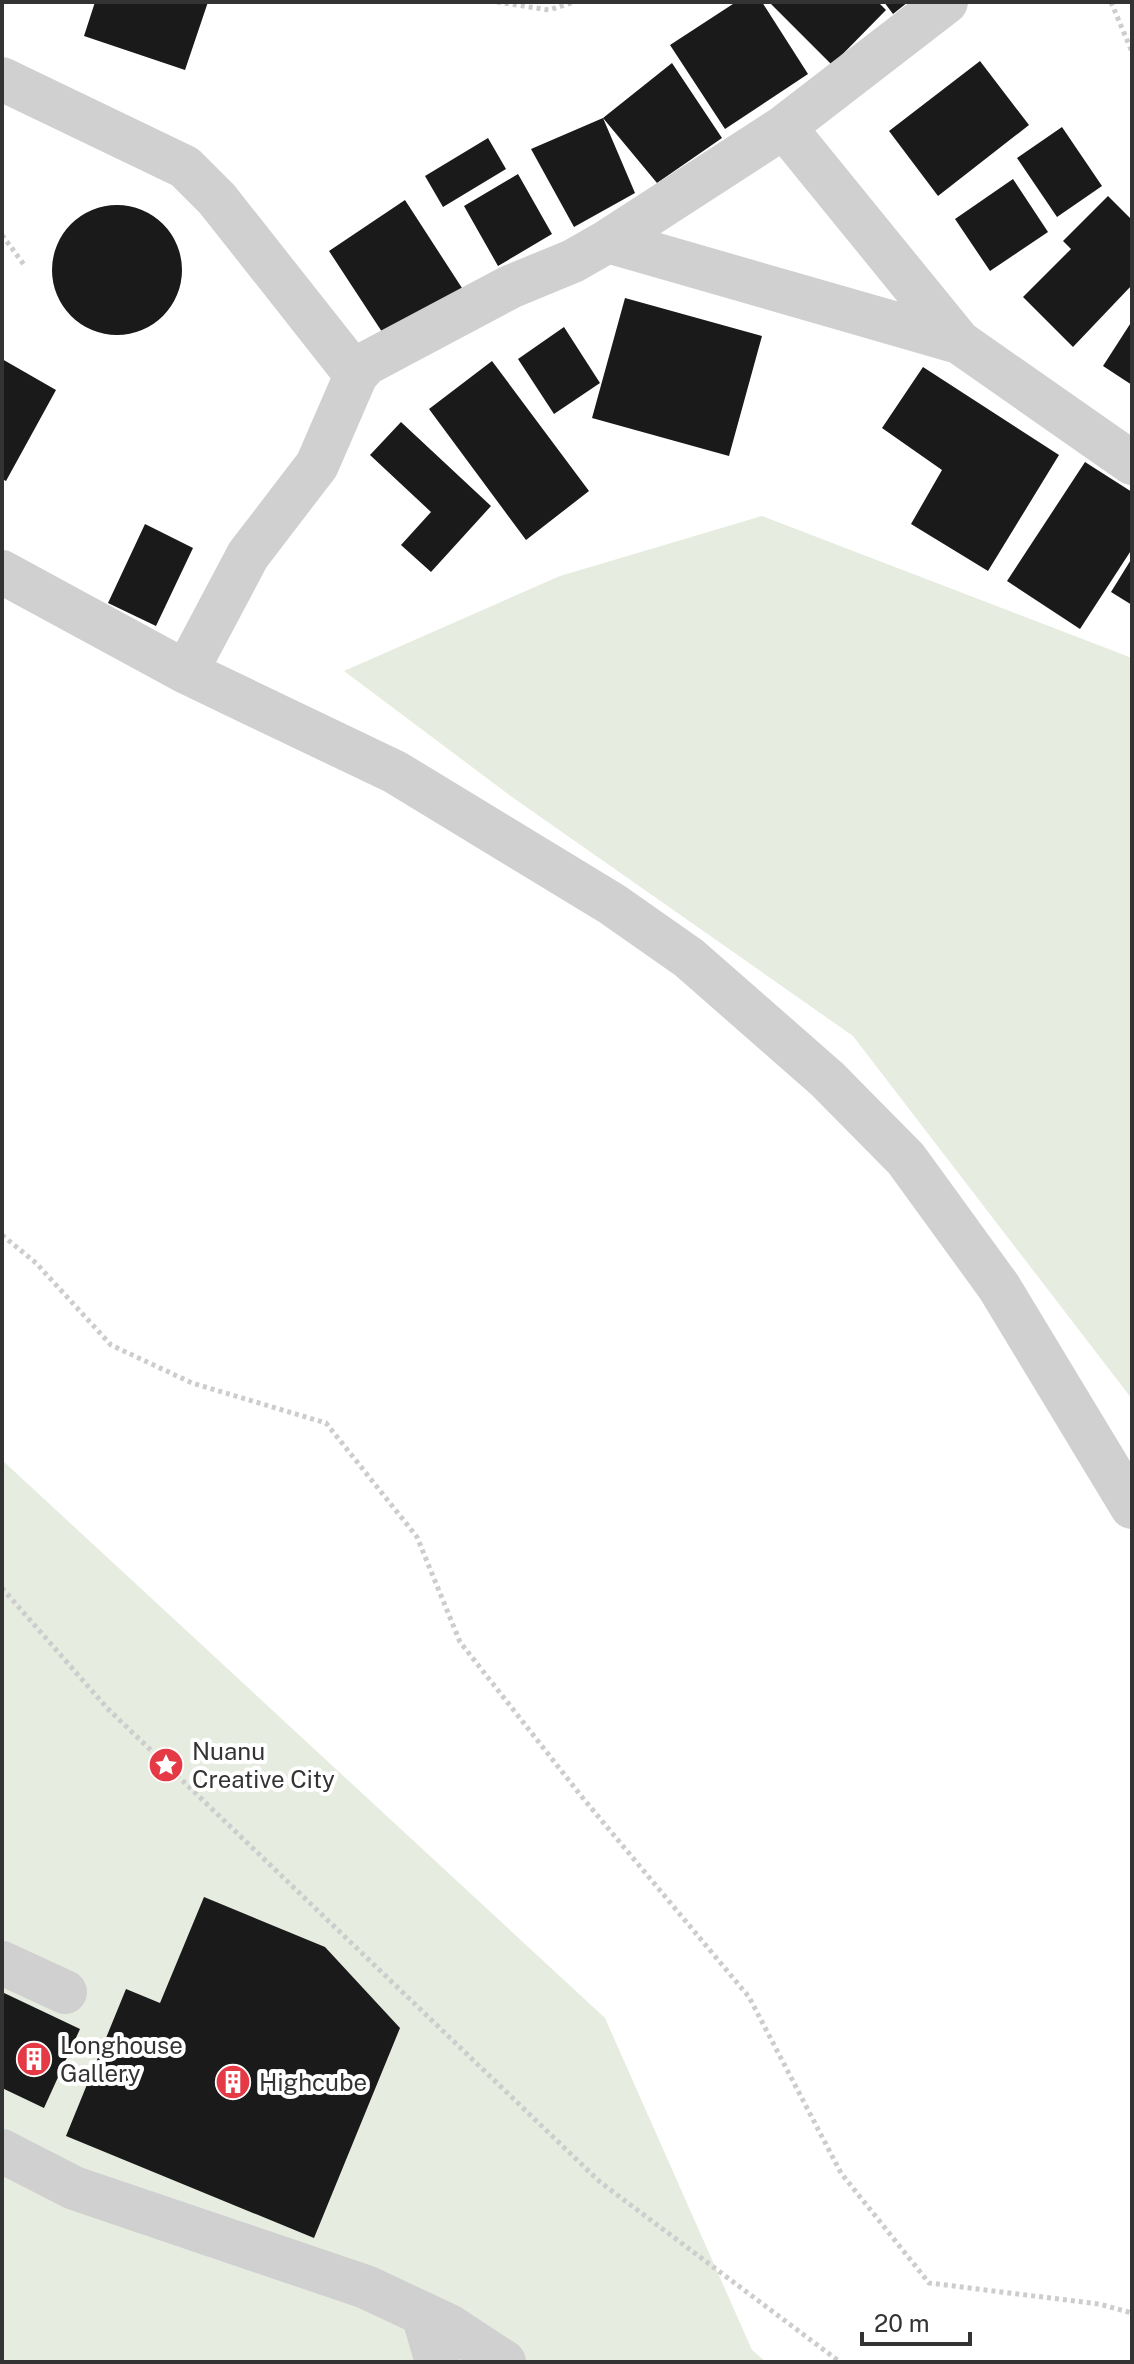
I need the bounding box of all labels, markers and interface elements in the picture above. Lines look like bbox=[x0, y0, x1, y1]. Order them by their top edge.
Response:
place label: Nuanu Creative City bbox=[192, 1737, 335, 1793]
place icon: Nuanu Creative City bbox=[147, 1746, 185, 1784]
place label: Longhouse Gallery bbox=[60, 2031, 183, 2087]
building icon: Longhouse Gallery bbox=[15, 2040, 53, 2078]
building icon: Highcube bbox=[214, 2063, 252, 2101]
place label: Highcube bbox=[259, 2068, 367, 2096]
scale bar bbox=[862, 2296, 970, 2346]
text: 20 m bbox=[874, 2309, 930, 2337]

